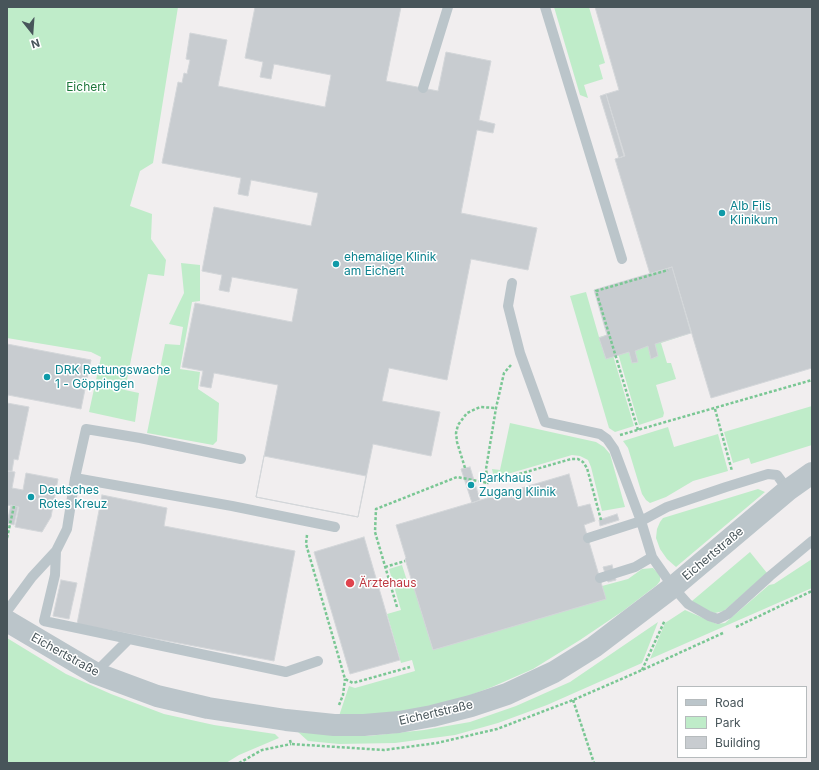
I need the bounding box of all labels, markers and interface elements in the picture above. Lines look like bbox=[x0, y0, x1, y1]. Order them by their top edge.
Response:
north arrow bbox=[12, 12, 52, 52]
text: N bbox=[29, 36, 42, 51]
park label: Eichert bbox=[66, 80, 106, 94]
place label: Alb Fils Klinikum bbox=[730, 199, 778, 227]
marker: Alb Fils Klinikum bbox=[717, 208, 727, 218]
place label: ehemalige Klinik am Eichert bbox=[344, 250, 436, 278]
marker: ehemalige Klinik am Eichert bbox=[331, 259, 341, 269]
place label: DRK Rettungswache 1 - Göppingen bbox=[55, 363, 170, 391]
marker: DRK Rettungswache 1 - Göppingen bbox=[42, 372, 52, 382]
place label: Parkhaus Zugang Klinik bbox=[479, 471, 556, 499]
marker: Parkhaus Zugang Klinik bbox=[466, 480, 476, 490]
place label: Deutsches Rotes Kreuz bbox=[39, 483, 107, 511]
marker: Deutsches Rotes Kreuz bbox=[26, 492, 36, 502]
street label: Eichertstraße bbox=[679, 524, 747, 584]
place label: Ärztehaus bbox=[359, 576, 416, 590]
marker: Ärztehaus bbox=[344, 577, 356, 589]
street label: Eichertstraße bbox=[28, 630, 102, 680]
legend bbox=[677, 686, 807, 758]
text: Road bbox=[715, 695, 744, 710]
street label: Eichertstraße bbox=[398, 697, 474, 729]
text: Park bbox=[715, 715, 741, 730]
text: Building bbox=[715, 735, 760, 750]

